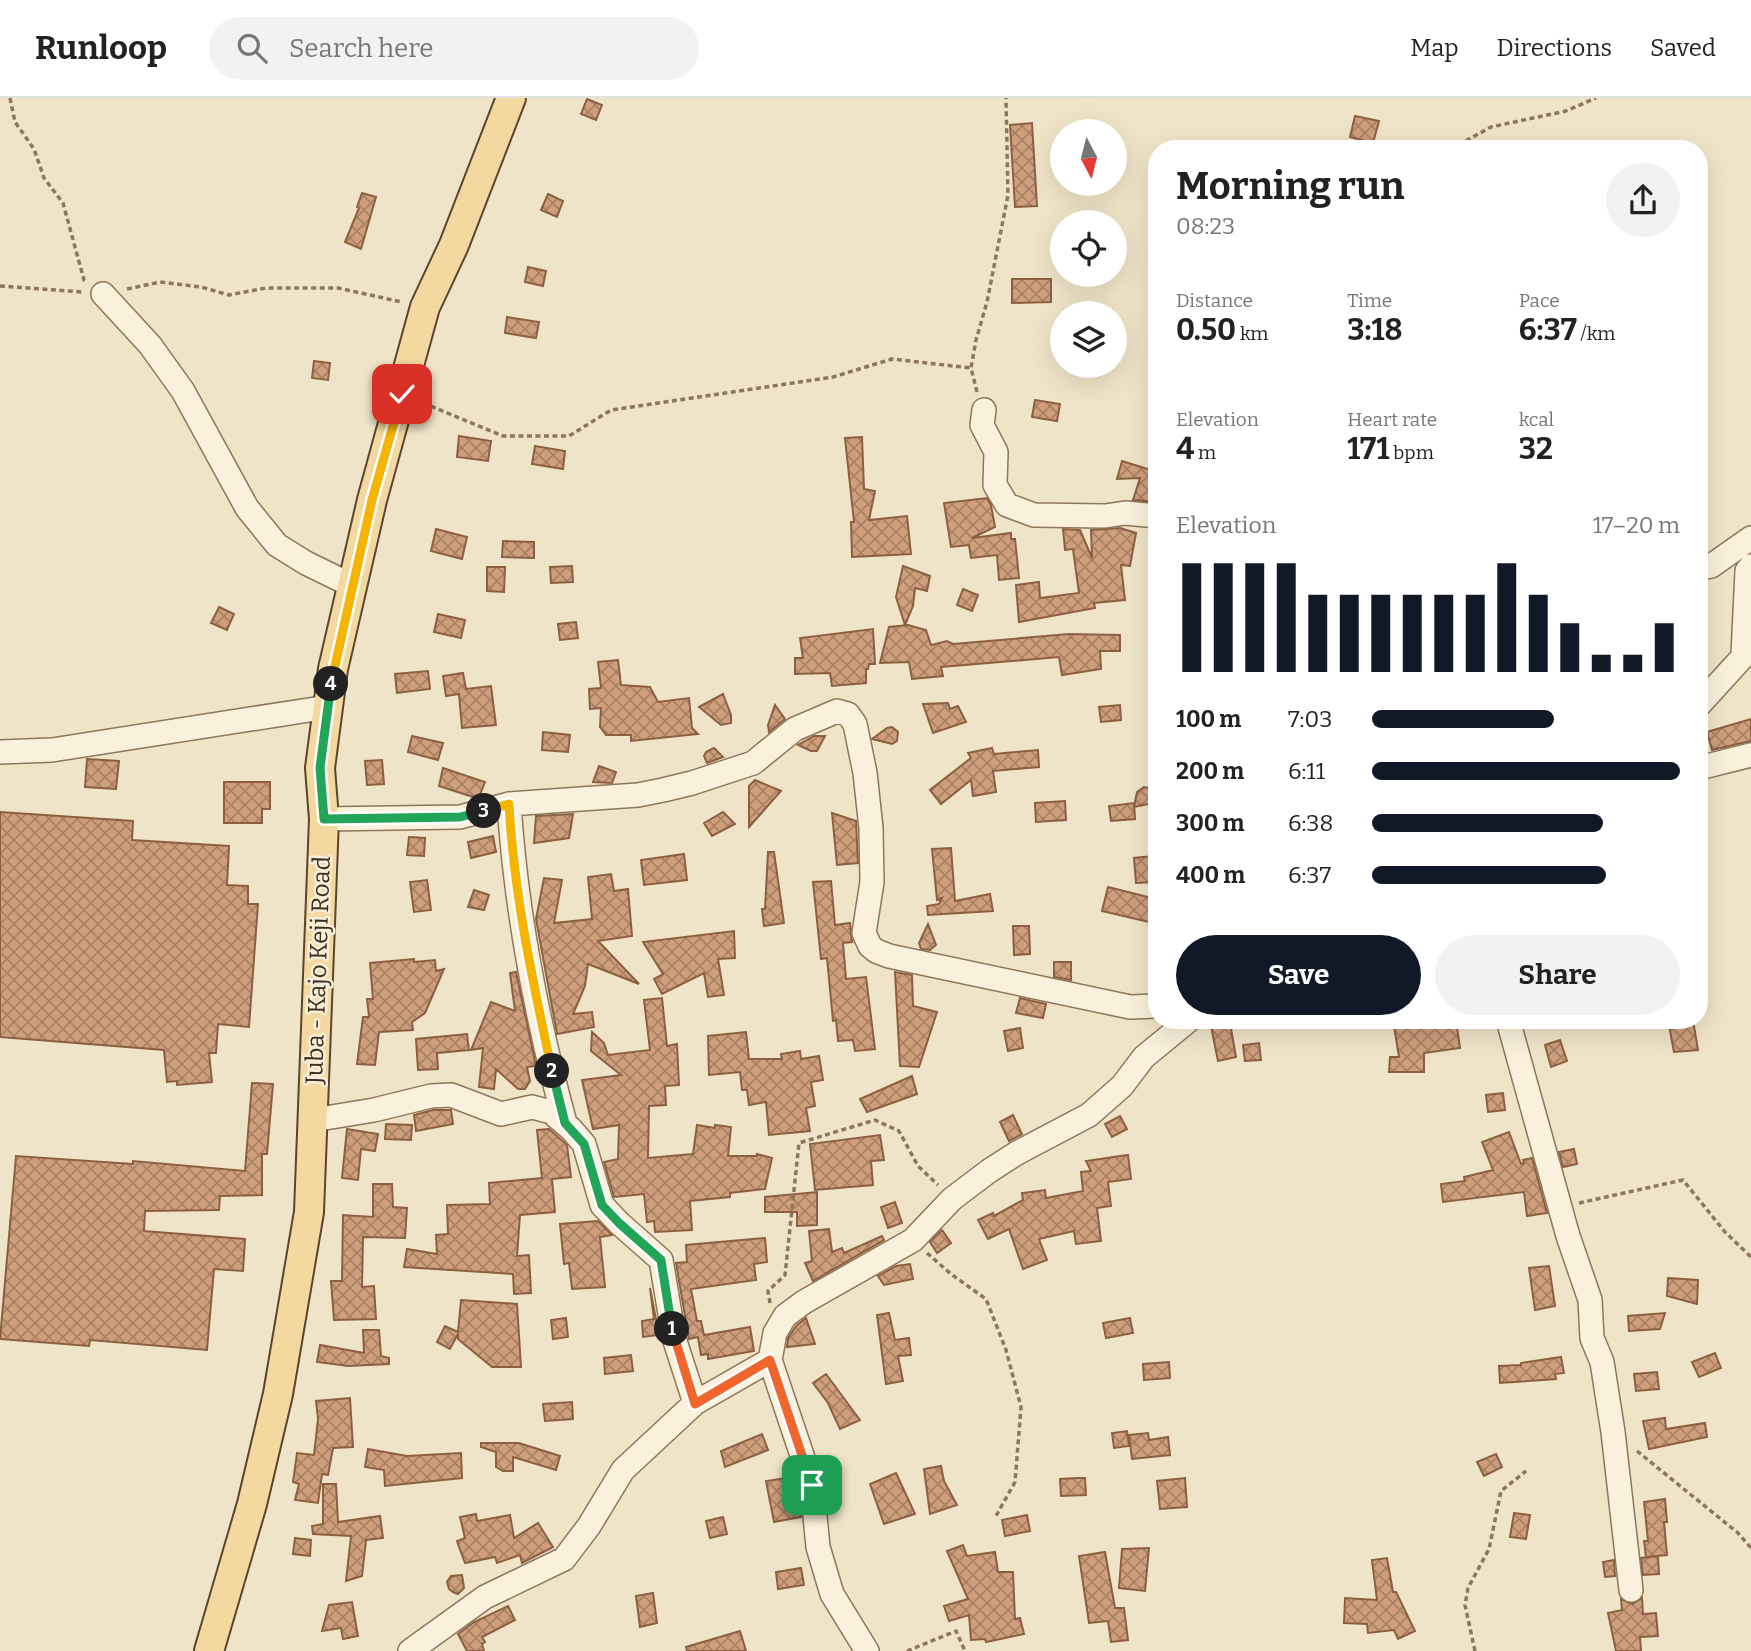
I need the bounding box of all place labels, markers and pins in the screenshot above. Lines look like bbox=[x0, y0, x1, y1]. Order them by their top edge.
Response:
pin bbox=[372, 364, 432, 424]
pin: 4 bbox=[314, 666, 348, 702]
pin: 3 bbox=[466, 794, 502, 828]
pin: 2 bbox=[534, 1054, 570, 1088]
pin: 1 bbox=[654, 1312, 690, 1346]
pin bbox=[782, 1455, 842, 1515]

